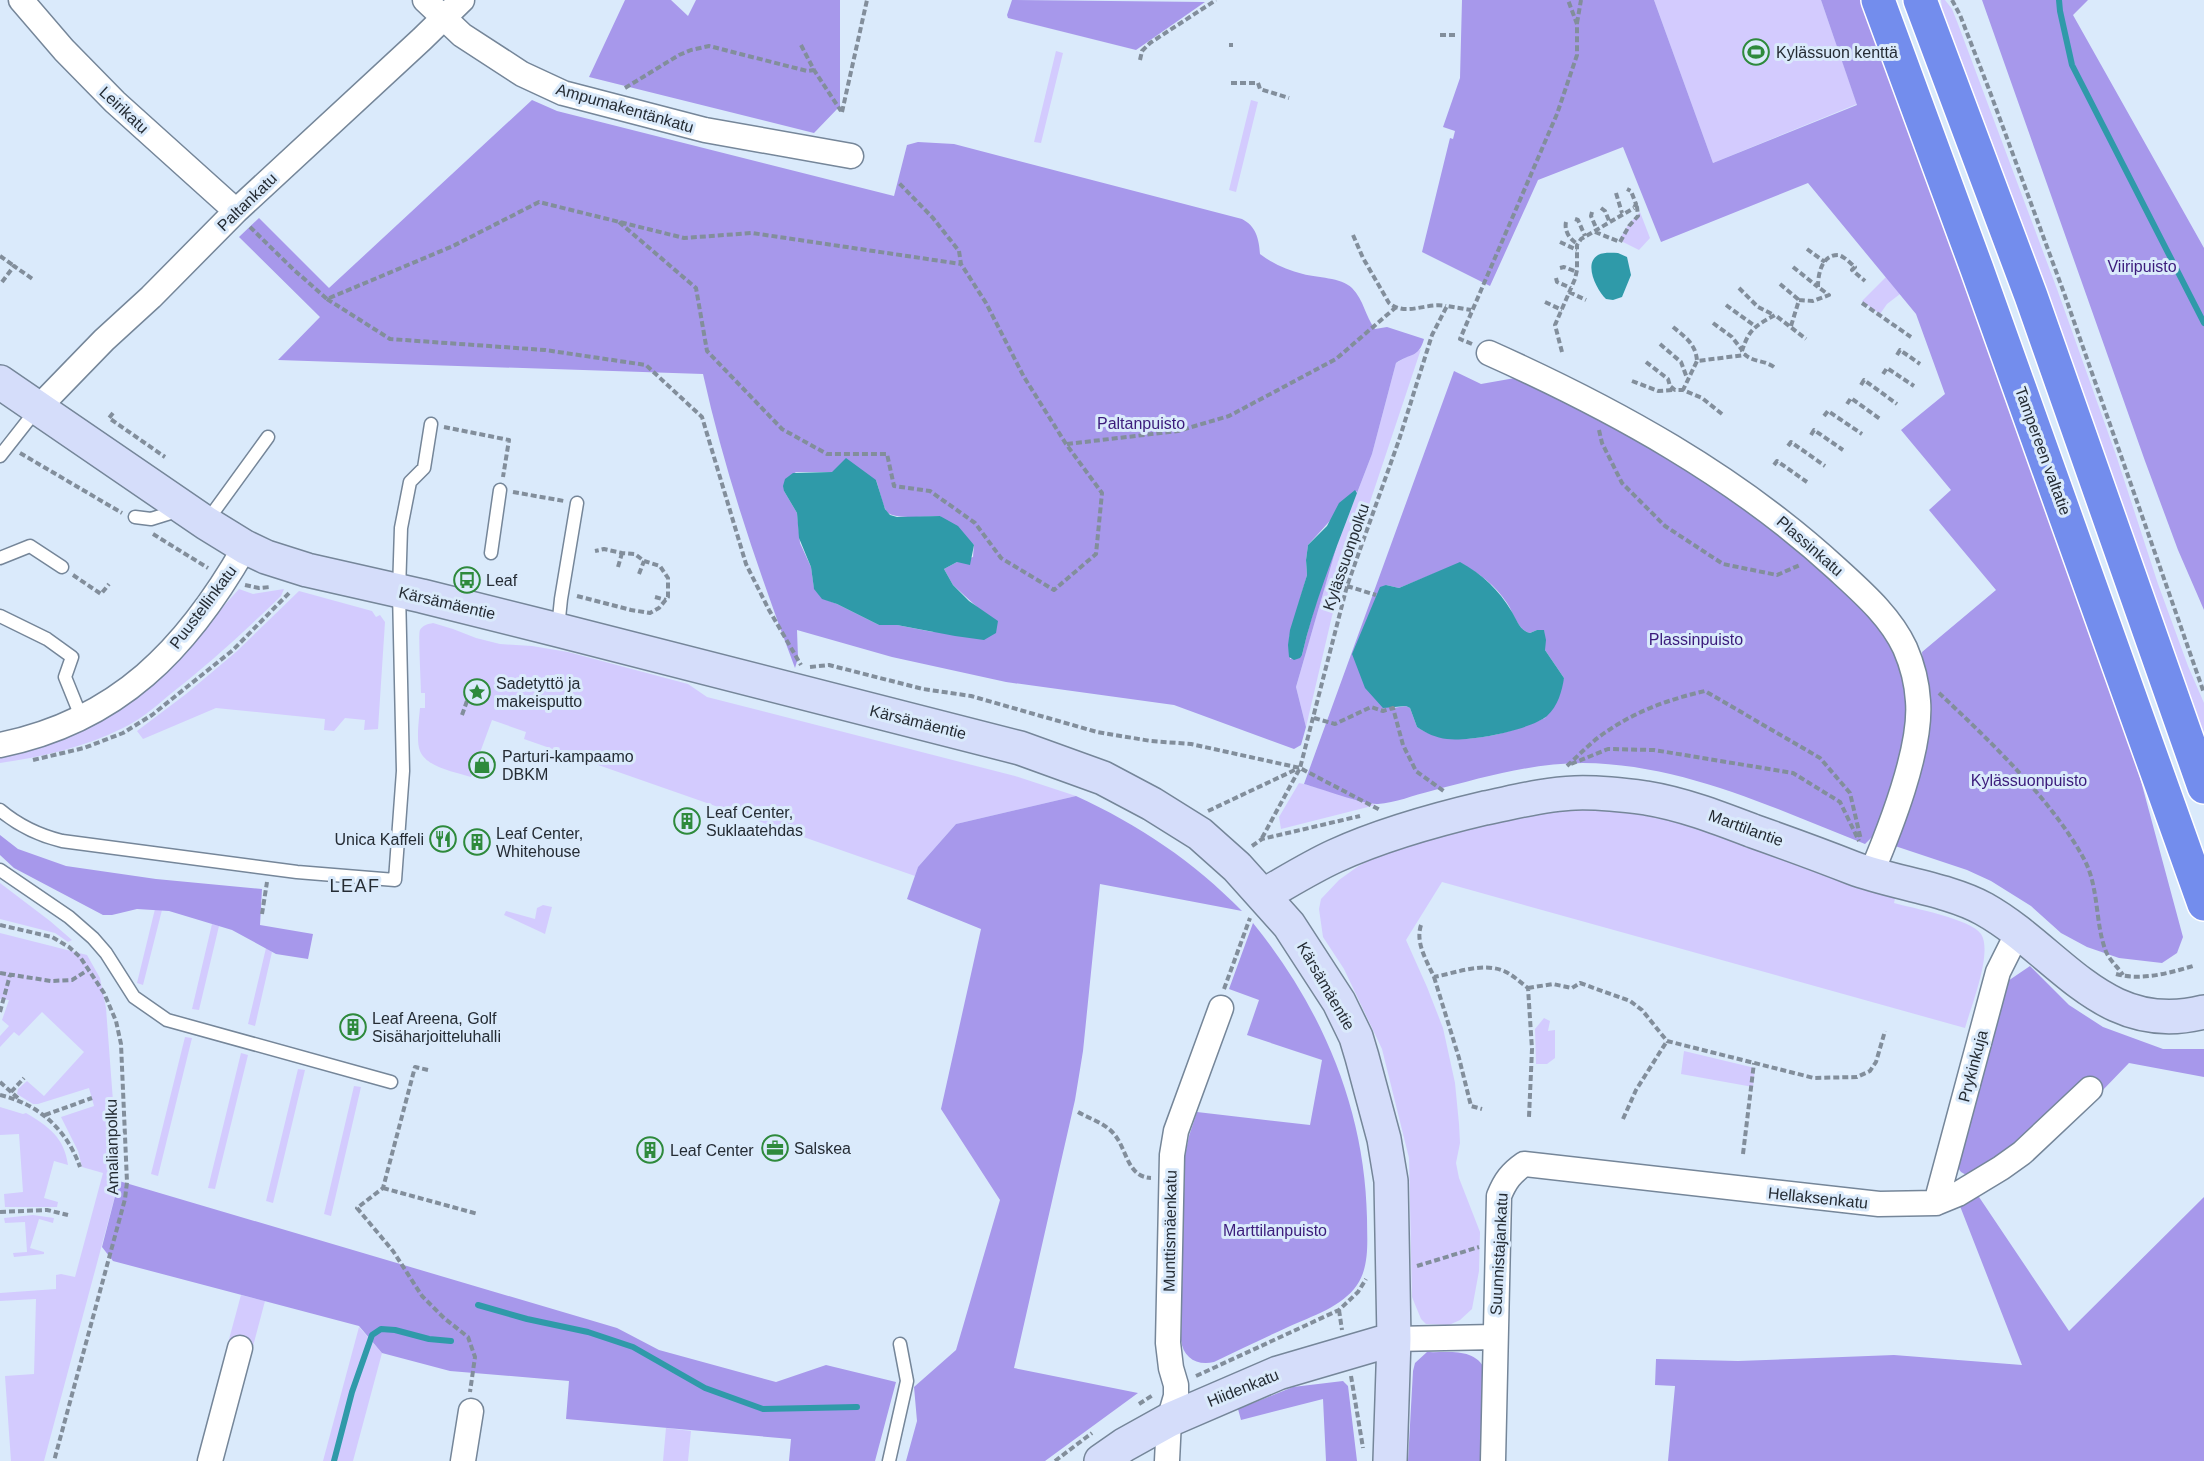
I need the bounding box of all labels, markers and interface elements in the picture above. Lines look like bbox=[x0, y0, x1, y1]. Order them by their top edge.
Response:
sports icon: Kylässuon kenttä bbox=[1741, 37, 1771, 67]
place label: Kylässuon kenttä bbox=[1776, 44, 1898, 61]
street label: Ampumakentänkatu bbox=[554, 80, 696, 136]
street label: Leirikatu bbox=[96, 83, 152, 137]
street label: Paltankatu bbox=[214, 170, 280, 234]
park label: Viiripuisto bbox=[2107, 258, 2177, 275]
street label: Tampereen valtatie bbox=[2012, 385, 2074, 518]
park label: Paltanpuisto bbox=[1097, 415, 1185, 432]
street label: Kylässuonpolku bbox=[1320, 501, 1372, 613]
street label: Plassinkatu bbox=[1774, 513, 1846, 579]
street label: Puustellinkatu bbox=[166, 562, 240, 652]
bus stop icon: Leaf bbox=[452, 565, 482, 595]
place label: Leaf bbox=[486, 572, 518, 589]
street label: Kärsämäentie bbox=[397, 584, 497, 622]
park label: Plassinpuisto bbox=[1649, 631, 1743, 648]
place label: Sadetyttö ja makeisputto bbox=[496, 675, 582, 710]
place icon: Sadetyttö ja makeisputto bbox=[462, 677, 492, 707]
street label: Kärsämäentie bbox=[868, 702, 968, 742]
place label: Parturi-kampaamo DBKM bbox=[502, 748, 634, 783]
shop icon: Parturi-kampaamo DBKM bbox=[467, 750, 497, 780]
park label: Kylässuonpuisto bbox=[1971, 772, 2087, 789]
place label: Leaf Center, Suklaatehdas bbox=[706, 804, 803, 839]
building icon: Leaf Center, Suklaatehdas bbox=[672, 806, 702, 836]
street label: Marttilantie bbox=[1706, 807, 1786, 849]
restaurant icon: Unica Kaffeli bbox=[428, 824, 458, 854]
place label: Leaf Center, Whitehouse bbox=[496, 825, 583, 860]
building icon: Leaf Center, Whitehouse bbox=[462, 827, 492, 857]
place label: Unica Kaffeli bbox=[334, 831, 424, 848]
district label: LEAF bbox=[329, 876, 381, 896]
street label: Kärsämäentie bbox=[1294, 939, 1358, 1033]
place label: Leaf Areena, Golf Sisäharjoitteluhalli bbox=[372, 1010, 501, 1045]
building icon: Leaf Areena, Golf Sisäharjoitteluhalli bbox=[338, 1012, 368, 1042]
street label: Prykinkuja bbox=[1955, 1028, 1991, 1104]
street label: Amalianpolku bbox=[103, 1099, 121, 1195]
office icon: Salskea bbox=[760, 1133, 790, 1163]
building icon: Leaf Center bbox=[635, 1135, 665, 1165]
place label: Salskea bbox=[794, 1140, 851, 1157]
place label: Leaf Center bbox=[670, 1142, 754, 1159]
street label: Munttismäenkatu bbox=[1160, 1170, 1180, 1292]
street label: Hellaksenkatu bbox=[1767, 1184, 1869, 1212]
street label: Suunnistajankatu bbox=[1487, 1192, 1511, 1316]
park label: Marttilanpuisto bbox=[1223, 1222, 1327, 1239]
street label: Hiidenkatu bbox=[1205, 1366, 1281, 1410]

